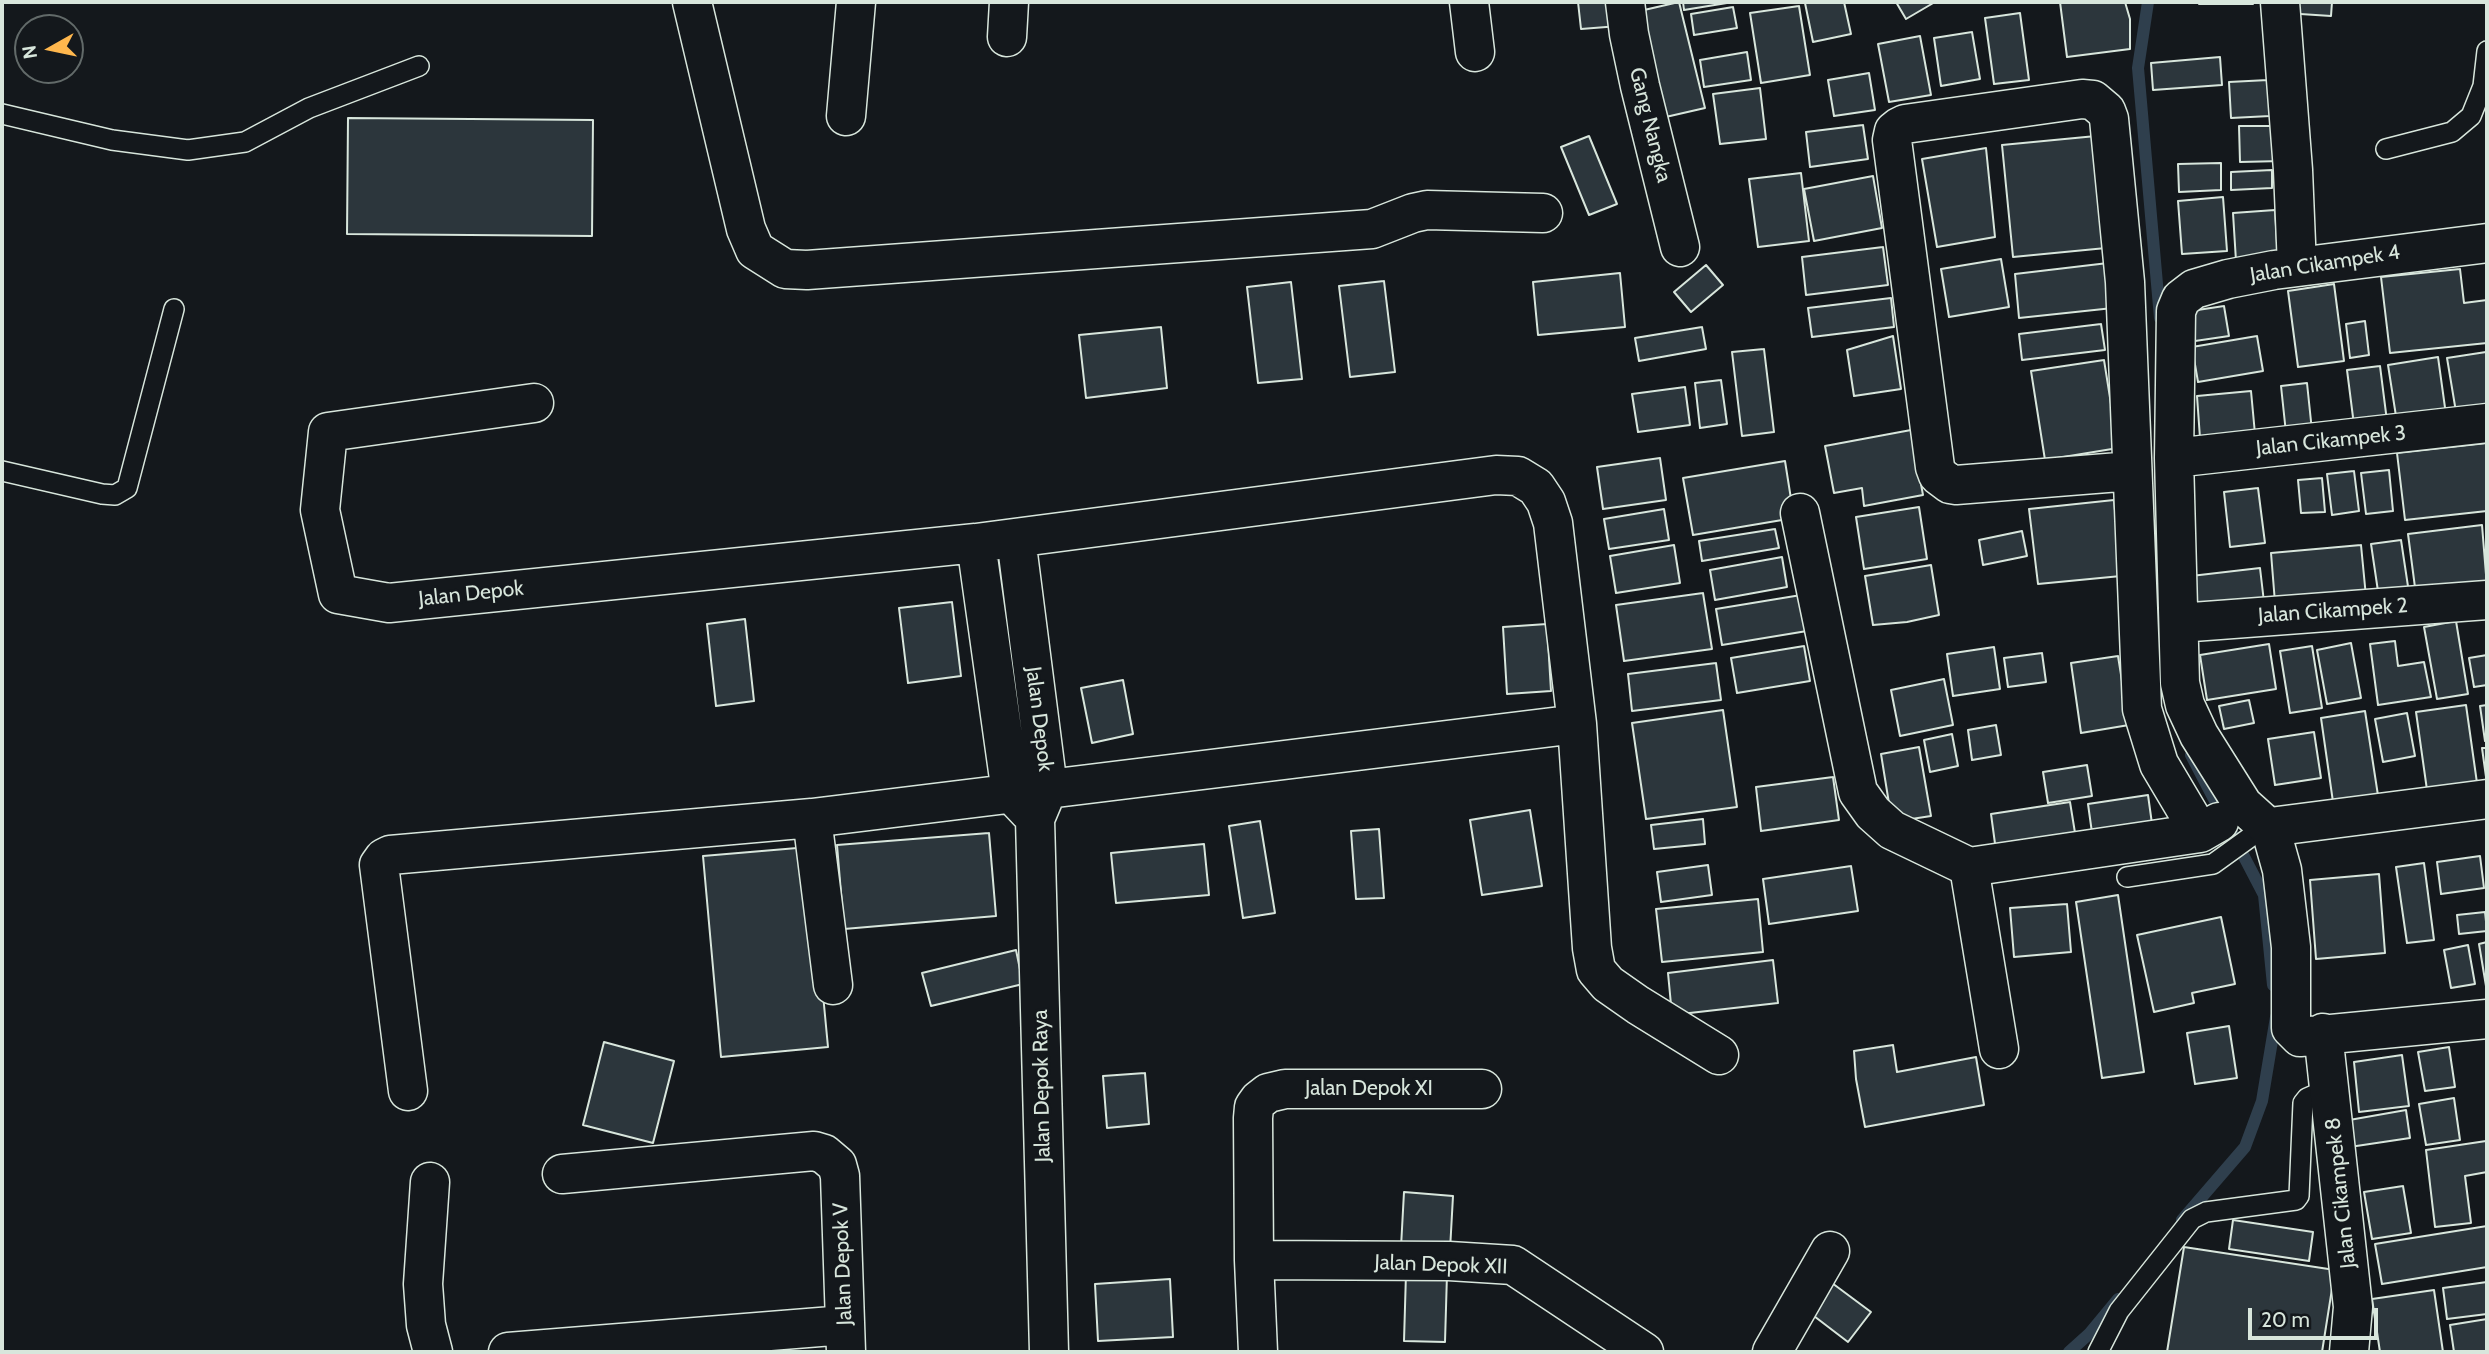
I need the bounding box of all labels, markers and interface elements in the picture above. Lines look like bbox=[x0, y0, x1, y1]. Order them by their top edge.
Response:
north arrow bbox=[14, 14, 84, 84]
text: N bbox=[17, 44, 42, 60]
street label: Gang Nangka bbox=[1624, 65, 1676, 185]
street label: Jalan Cikampek 4 bbox=[2248, 240, 2402, 288]
street label: Jalan Cikampek 3 bbox=[2255, 421, 2407, 461]
street label: Jalan Depok bbox=[417, 576, 525, 612]
street label: Jalan Cikampek 2 bbox=[2257, 593, 2409, 629]
street label: Jalan Depok bbox=[1020, 665, 1058, 773]
street label: Jalan Depok Raya bbox=[1028, 1009, 1056, 1163]
street label: Jalan Depok XI bbox=[1305, 1076, 1433, 1102]
street label: Jalan Cikampek 8 bbox=[2321, 1116, 2361, 1270]
street label: Jalan Depok V bbox=[828, 1202, 858, 1326]
street label: Jalan Depok XII bbox=[1374, 1250, 1508, 1280]
scale bar bbox=[2251, 1294, 2380, 1338]
text: 20 m bbox=[2261, 1307, 2310, 1332]

